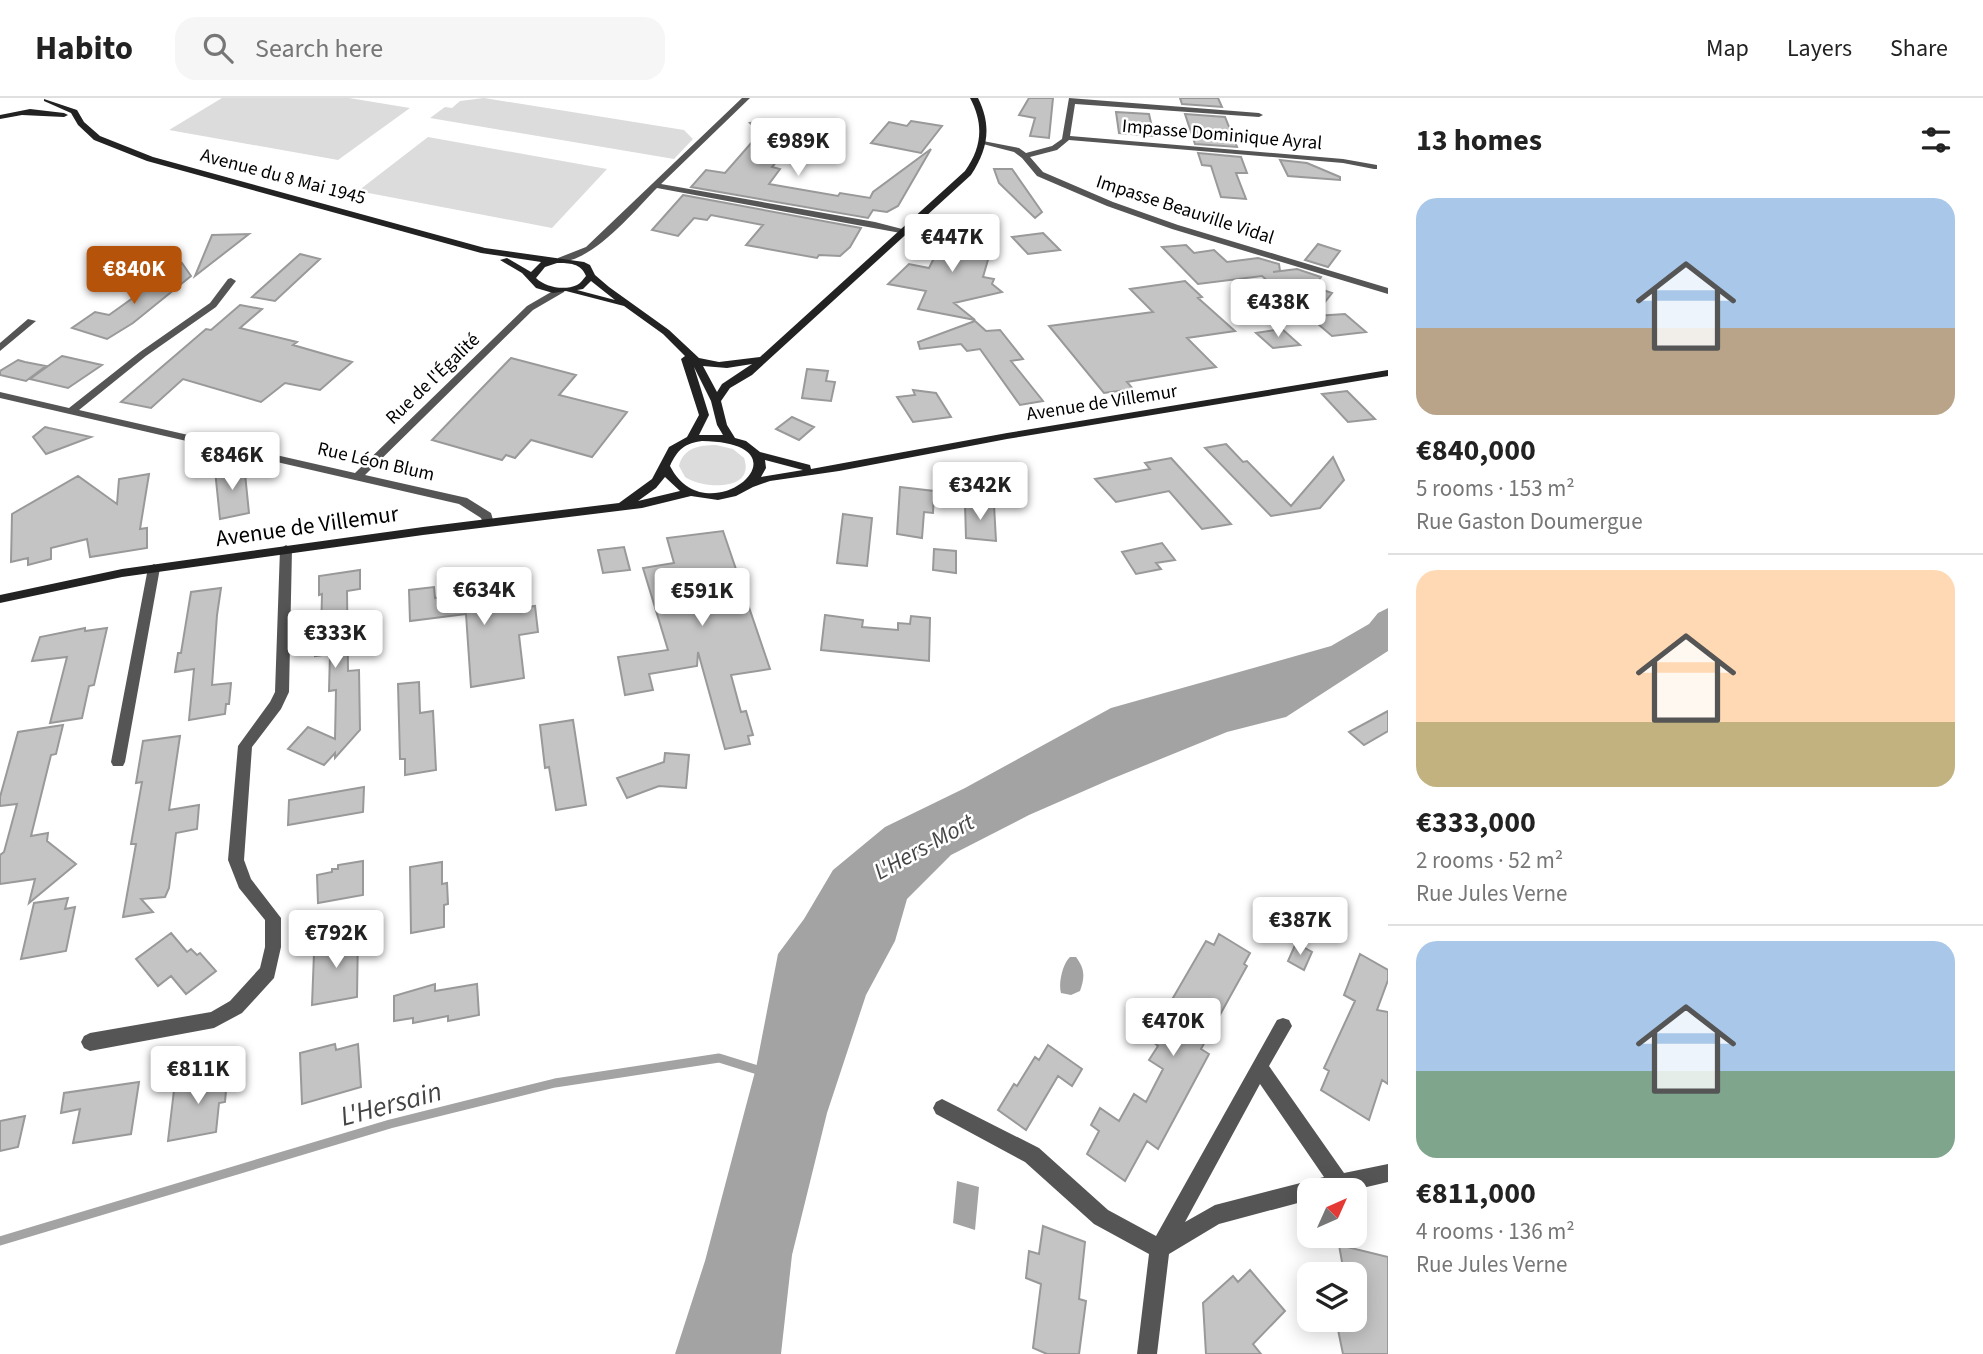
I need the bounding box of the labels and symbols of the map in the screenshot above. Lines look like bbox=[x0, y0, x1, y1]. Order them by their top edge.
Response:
street label: Impasse Dominique Ayral bbox=[1121, 113, 1323, 157]
pin: €989K bbox=[749, 118, 847, 178]
street label: Avenue du 8 Mai 1945 bbox=[197, 142, 369, 212]
street label: Impasse Beauville Vidal bbox=[1092, 168, 1278, 252]
pin: €447K bbox=[903, 214, 1001, 274]
pin: €840K bbox=[85, 246, 183, 306]
pin: €438K bbox=[1229, 280, 1327, 339]
street label: Rue de l'Égalité bbox=[380, 327, 486, 431]
street label: Avenue de Villemur bbox=[1025, 378, 1180, 428]
pin: €846K bbox=[183, 432, 281, 492]
street label: Rue Léon Blum bbox=[315, 435, 437, 489]
pin: €342K bbox=[931, 462, 1029, 522]
street label: Avenue de Villemur bbox=[213, 497, 402, 555]
pin: €634K bbox=[435, 568, 533, 627]
pin: €591K bbox=[653, 568, 751, 628]
pin: €333K bbox=[286, 610, 384, 670]
water label: L'Hers-Mort bbox=[867, 804, 982, 889]
pin: €387K bbox=[1251, 898, 1349, 957]
pin: €792K bbox=[287, 910, 385, 970]
pin: €470K bbox=[1124, 998, 1222, 1058]
pin: €811K bbox=[149, 1046, 247, 1106]
water label: L'Hersain bbox=[336, 1071, 446, 1137]
north arrow bbox=[1297, 1178, 1367, 1248]

